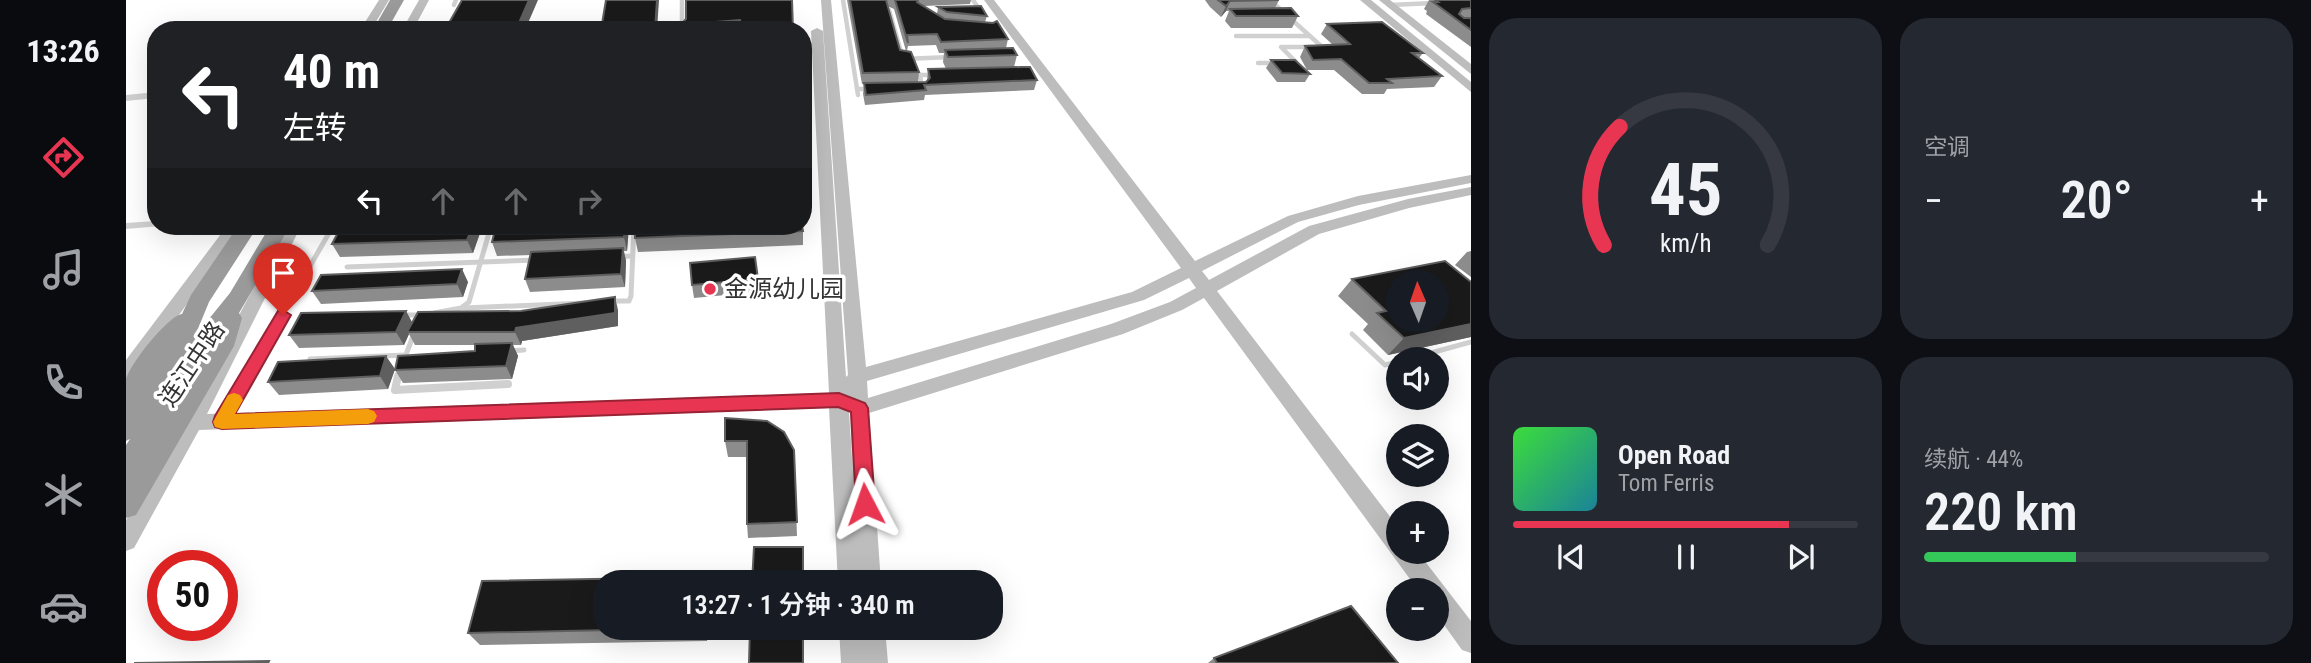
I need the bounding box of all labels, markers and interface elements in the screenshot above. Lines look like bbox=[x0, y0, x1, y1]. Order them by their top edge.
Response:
text: 13:26 bbox=[26, 32, 100, 70]
text: 40 m bbox=[283, 43, 380, 100]
icon: left bbox=[168, 49, 259, 140]
text: 左转 bbox=[283, 109, 347, 147]
icon: directions bbox=[39, 133, 88, 182]
text: 空调 bbox=[1924, 134, 1970, 161]
text: 45 bbox=[1649, 147, 1722, 233]
text: 20° bbox=[2060, 170, 2133, 231]
text: − bbox=[1924, 179, 1943, 223]
text: + bbox=[2250, 179, 2269, 223]
icon: left bbox=[351, 182, 389, 220]
icon: ahead bbox=[424, 182, 462, 220]
icon: ahead bbox=[497, 182, 535, 220]
icon: right bbox=[570, 182, 608, 220]
text: km/h bbox=[1660, 228, 1711, 257]
pin bbox=[253, 243, 313, 315]
icon: music bbox=[39, 245, 88, 294]
icon: arrive bbox=[264, 254, 302, 292]
north arrow bbox=[1386, 270, 1449, 332]
map controls bbox=[1386, 270, 1449, 641]
place label: 金源幼儿园 bbox=[724, 275, 844, 303]
marker: 金源幼儿园 bbox=[702, 281, 718, 297]
street label: 连江中路 bbox=[154, 316, 230, 412]
button: sound bbox=[1386, 347, 1449, 410]
icon: phone bbox=[39, 358, 88, 407]
button: layers bbox=[1386, 424, 1449, 487]
text: Open Road bbox=[1618, 440, 1730, 470]
text: 续航 · 44% bbox=[1924, 446, 2023, 473]
position arrow bbox=[828, 467, 902, 541]
icon: climate bbox=[39, 470, 88, 519]
text: Tom Ferris bbox=[1618, 470, 1714, 497]
text: 220 km bbox=[1924, 482, 2078, 543]
button: + bbox=[1386, 501, 1449, 564]
icon: previous bbox=[1552, 538, 1590, 576]
icon: pause bbox=[1667, 538, 1705, 576]
icon: next bbox=[1782, 538, 1820, 576]
speed limit sign: 50 bbox=[147, 550, 238, 641]
button: − bbox=[1386, 578, 1449, 641]
icon: car bbox=[39, 582, 88, 631]
text: 13:27 · 1 分钟 · 340 m bbox=[681, 590, 915, 620]

